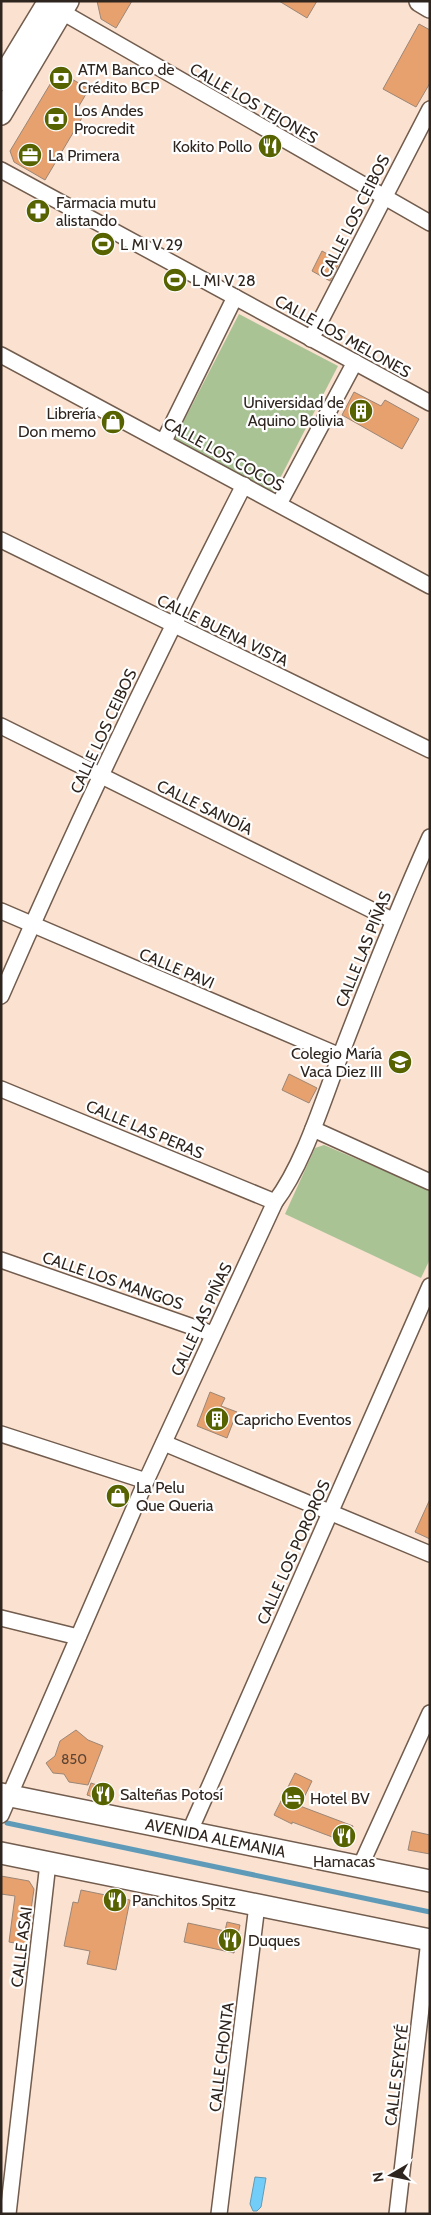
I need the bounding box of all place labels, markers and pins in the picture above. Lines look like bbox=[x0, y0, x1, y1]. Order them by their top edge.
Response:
place label: ATM Banco de Crédito BCP bbox=[78, 60, 175, 97]
bank icon: ATM Banco de Crédito BCP bbox=[48, 65, 74, 91]
place label: Los Andes Procredit bbox=[74, 101, 144, 138]
bank icon: Los Andes Procredit bbox=[43, 106, 69, 132]
restaurant icon: Kokito Pollo bbox=[257, 133, 283, 159]
place label: Kokito Pollo bbox=[172, 137, 252, 156]
office icon: La Primera bbox=[17, 142, 43, 168]
place label: La Primera bbox=[48, 146, 120, 165]
place label: Farmacia mutu alistando bbox=[56, 193, 156, 230]
pharmacy icon: Farmacia mutu alistando bbox=[25, 198, 51, 224]
sports icon: L MI V 29 bbox=[90, 231, 116, 257]
place label: L MI V 29 bbox=[120, 235, 183, 254]
sports icon: L MI V 28 bbox=[162, 267, 188, 293]
place label: L MI V 28 bbox=[192, 271, 256, 290]
place label: Universidad de Aquino Bolivia bbox=[243, 393, 344, 430]
building icon: Universidad de Aquino Bolivia bbox=[348, 398, 374, 424]
place label: Librería Don memo bbox=[18, 404, 96, 441]
shop icon: Librería Don memo bbox=[100, 409, 126, 435]
place label: Colegio María Vaca Diez III bbox=[291, 1044, 382, 1081]
school or university icon: Colegio María Vaca Diez III bbox=[387, 1049, 413, 1075]
building icon: Capricho Eventos bbox=[204, 1406, 230, 1432]
place label: Capricho Eventos bbox=[234, 1410, 352, 1429]
place label: La Pelu Que Queria bbox=[136, 1478, 214, 1515]
shop icon: La Pelu Que Queria bbox=[105, 1483, 131, 1509]
restaurant icon: Salteñas Potosí bbox=[90, 1781, 116, 1807]
place label: Salteñas Potosí bbox=[120, 1785, 223, 1804]
hotel icon: Hotel BV bbox=[280, 1785, 306, 1811]
place label: Hotel BV bbox=[310, 1789, 370, 1808]
restaurant icon: Hamacas bbox=[331, 1823, 357, 1849]
place label: Hamacas bbox=[313, 1852, 375, 1871]
restaurant icon: Panchitos Spitz bbox=[102, 1887, 128, 1913]
place label: Panchitos Spitz bbox=[132, 1891, 236, 1910]
restaurant icon: Duques bbox=[217, 1927, 243, 1953]
place label: Duques bbox=[248, 1931, 300, 1950]

